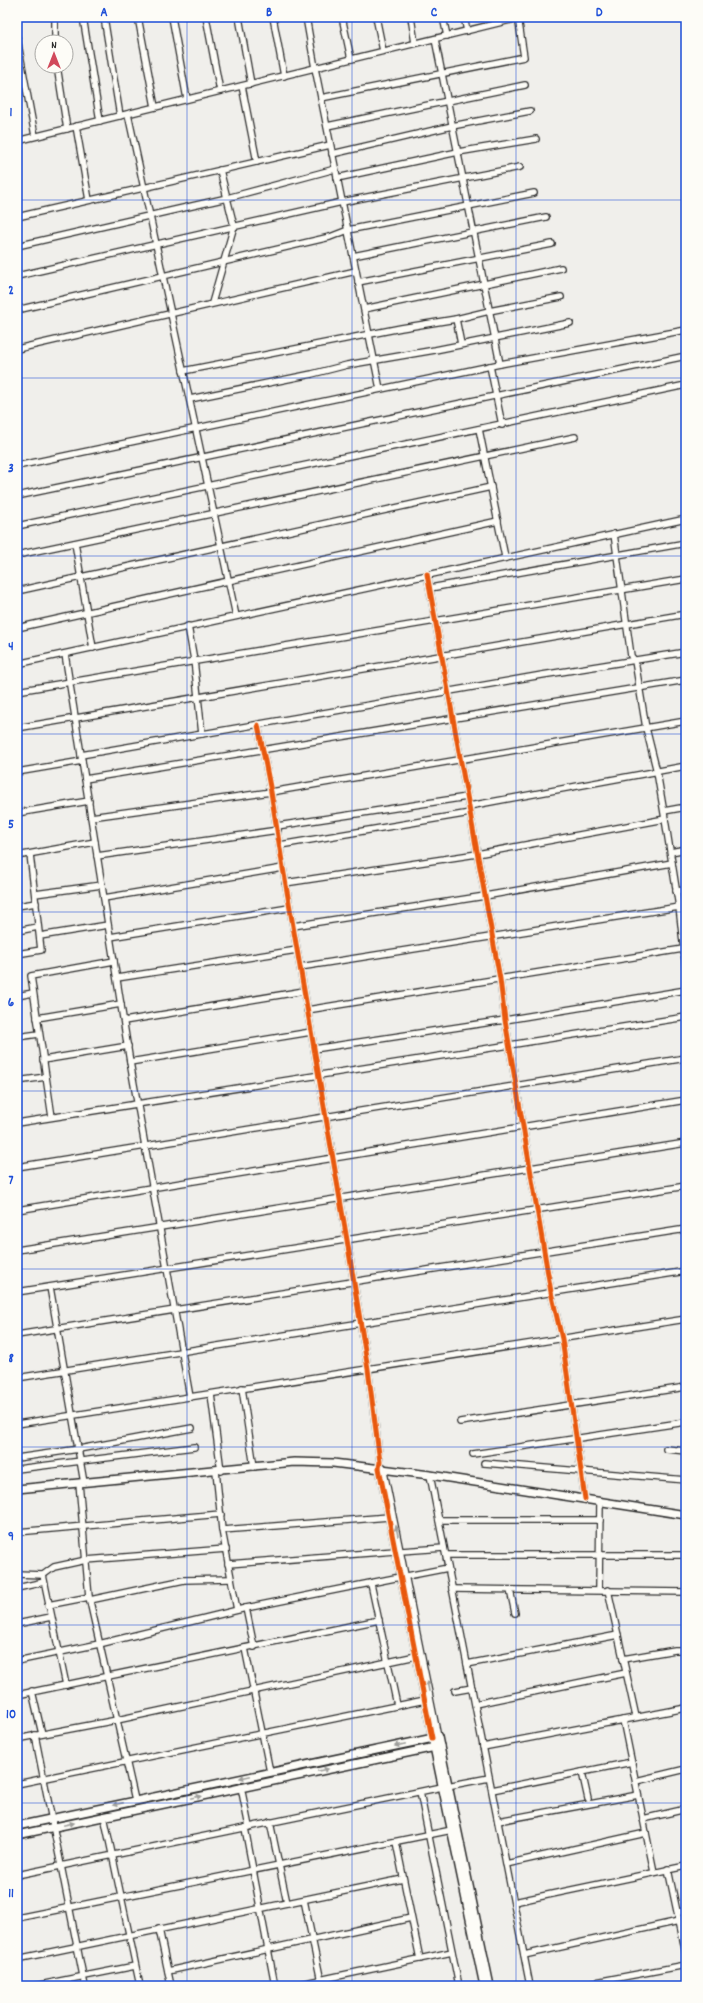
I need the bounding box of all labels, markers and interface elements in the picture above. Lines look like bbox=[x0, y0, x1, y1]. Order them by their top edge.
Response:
text: A bbox=[100, 4, 108, 23]
text: B bbox=[266, 4, 272, 23]
text: C bbox=[431, 4, 438, 23]
text: D bbox=[596, 4, 603, 23]
north arrow bbox=[34, 34, 74, 74]
text: N bbox=[51, 38, 57, 54]
text: 1 bbox=[10, 104, 13, 123]
text: 2 bbox=[8, 282, 14, 301]
text: 3 bbox=[8, 460, 14, 479]
text: 4 bbox=[8, 638, 14, 657]
text: 5 bbox=[8, 816, 14, 835]
text: 6 bbox=[8, 994, 15, 1013]
text: 7 bbox=[9, 1172, 14, 1191]
text: 8 bbox=[8, 1350, 14, 1369]
one-way arrow bbox=[394, 1524, 400, 1537]
text: 9 bbox=[8, 1528, 14, 1547]
one-way arrow bbox=[425, 1679, 431, 1692]
text: 10 bbox=[6, 1706, 16, 1725]
one-way arrow bbox=[394, 1742, 406, 1748]
one-way arrow bbox=[317, 1767, 329, 1773]
one-way arrow bbox=[239, 1774, 251, 1780]
one-way arrow bbox=[190, 1793, 202, 1799]
one-way arrow bbox=[112, 1801, 124, 1807]
one-way arrow bbox=[63, 1820, 75, 1826]
text: 11 bbox=[8, 1885, 14, 1904]

